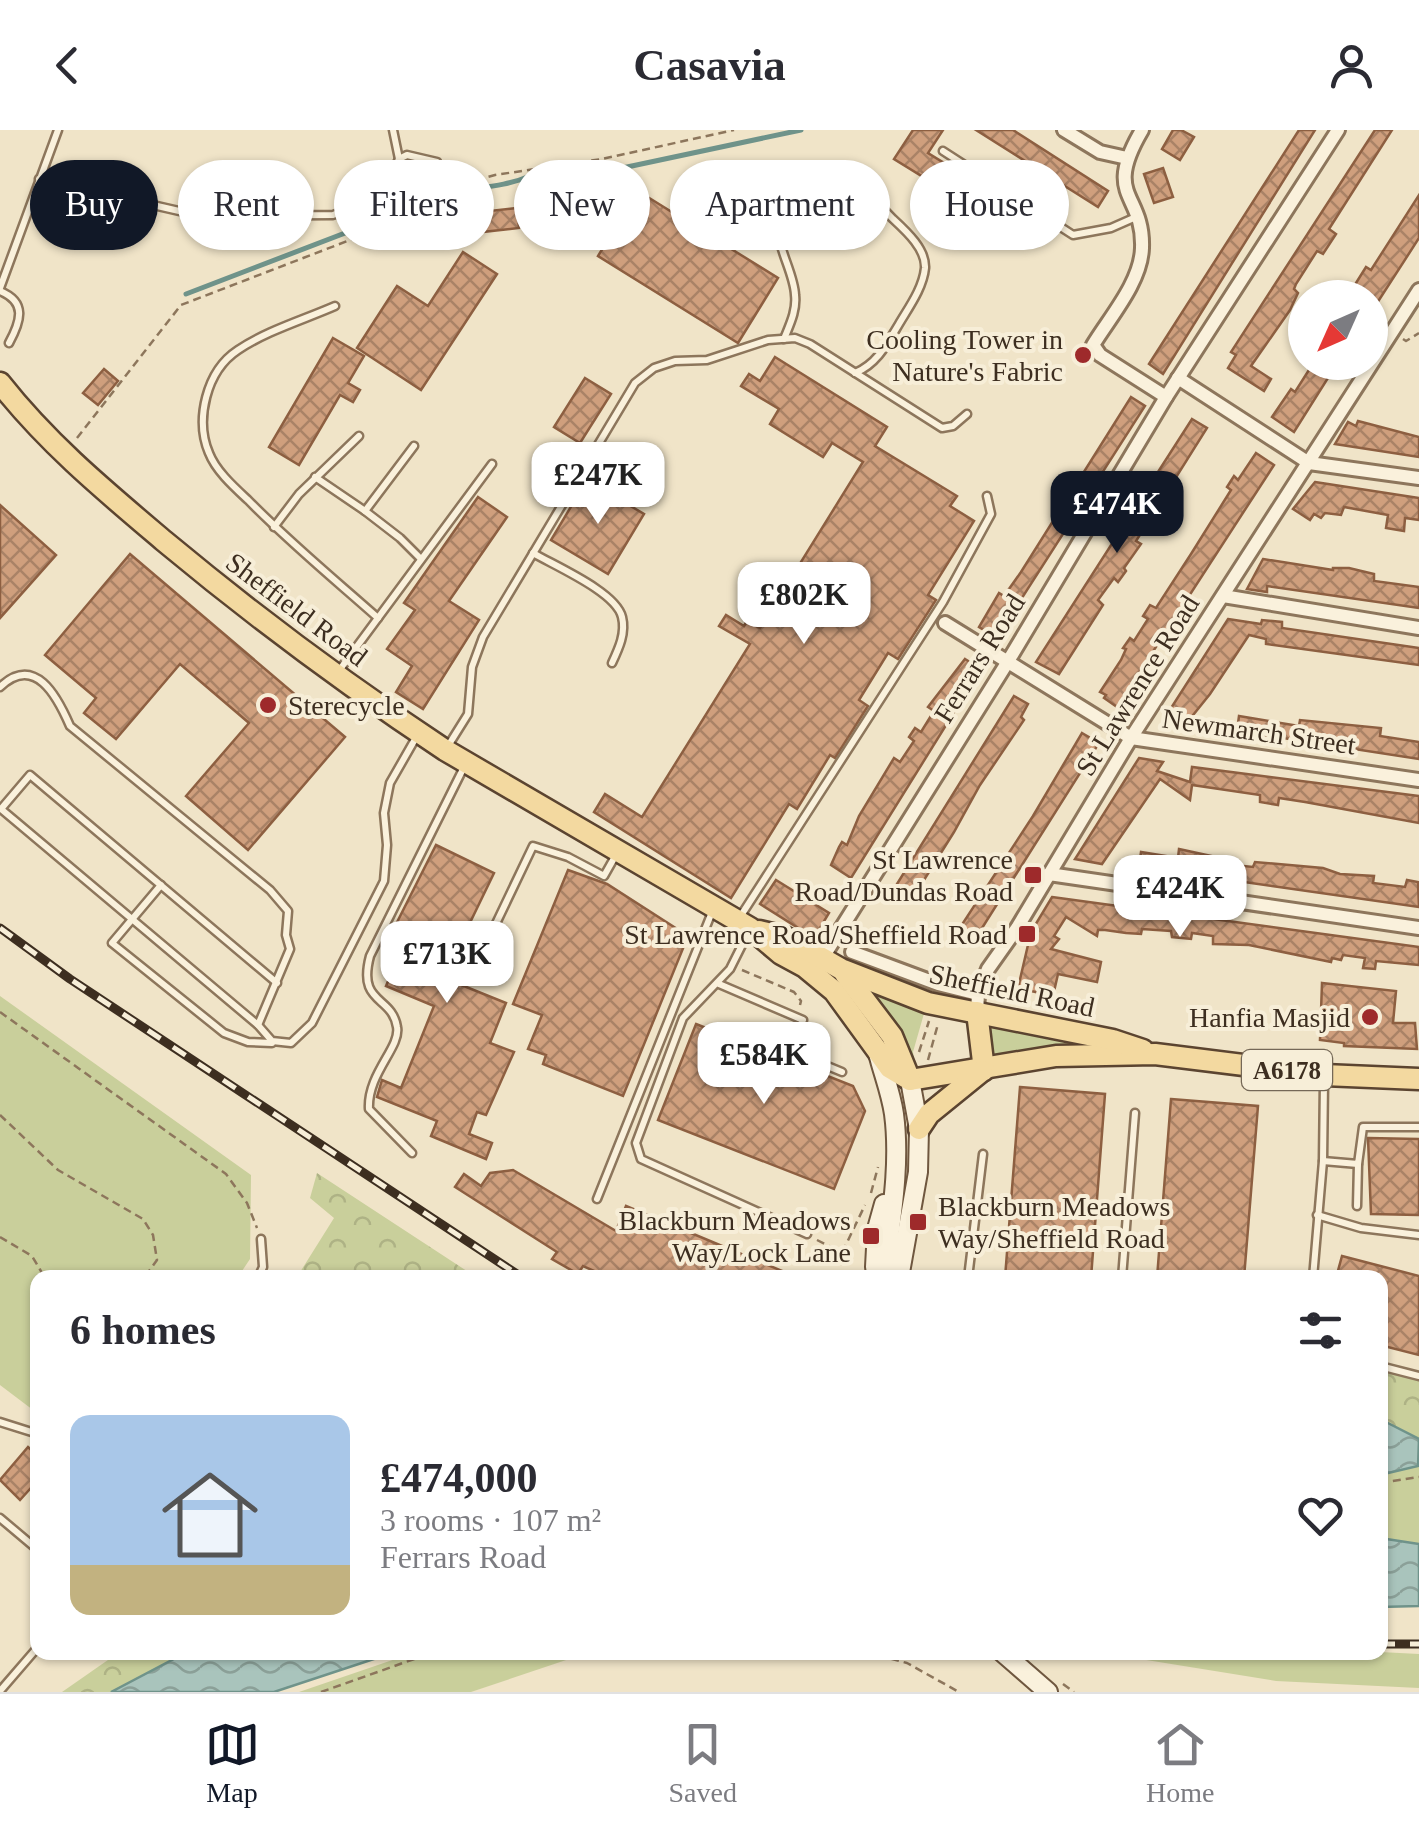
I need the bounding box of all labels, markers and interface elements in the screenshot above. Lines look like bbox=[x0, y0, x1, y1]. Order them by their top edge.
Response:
icon: back bbox=[40, 38, 95, 93]
icon: person bbox=[1324, 38, 1379, 93]
text: Casavia bbox=[633, 40, 786, 90]
chip: Buy bbox=[30, 160, 158, 250]
chip: Rent bbox=[178, 160, 314, 250]
chip: Filters bbox=[334, 160, 494, 250]
chip: New bbox=[514, 160, 650, 250]
chip: Apartment bbox=[670, 160, 890, 250]
chip: House bbox=[910, 160, 1069, 250]
north arrow bbox=[1288, 280, 1388, 380]
map controls bbox=[1288, 280, 1388, 380]
place label: Cooling Tower in Nature's Fabric bbox=[866, 324, 1063, 387]
marker: Cooling Tower in Nature's Fabric bbox=[1072, 344, 1094, 366]
pin: £247K bbox=[528, 442, 668, 527]
text: £247K bbox=[554, 456, 642, 492]
pin: £474K bbox=[1047, 471, 1187, 556]
text: £474K bbox=[1073, 485, 1161, 521]
street label: Sheffield Road bbox=[220, 546, 373, 672]
pin: £802K bbox=[734, 562, 874, 647]
text: £802K bbox=[760, 576, 848, 612]
street label: Ferrars Road bbox=[928, 588, 1031, 728]
street label: St Lawrence Road bbox=[1069, 589, 1205, 781]
place label: Sterecycle bbox=[288, 690, 405, 721]
marker: Sterecycle bbox=[257, 694, 279, 716]
street label: Newmarch Street bbox=[1160, 703, 1358, 760]
place label: St Lawrence Road/Dundas Road bbox=[794, 844, 1013, 907]
pin: £424K bbox=[1110, 855, 1250, 940]
marker: St Lawrence Road/Dundas Road bbox=[1022, 864, 1044, 886]
text: £424K bbox=[1136, 869, 1224, 905]
place label: St Lawrence Road/Sheffield Road bbox=[624, 919, 1007, 950]
pin: £713K bbox=[377, 921, 517, 1006]
marker: St Lawrence Road/Sheffield Road bbox=[1016, 923, 1038, 945]
text: £713K bbox=[403, 935, 491, 971]
street label: Sheffield Road bbox=[926, 958, 1097, 1023]
place label: Hanfia Masjid bbox=[1189, 1002, 1350, 1033]
marker: Hanfia Masjid bbox=[1359, 1006, 1381, 1028]
pin: £584K bbox=[694, 1022, 834, 1107]
text: £584K bbox=[720, 1036, 808, 1072]
road number: A6178 bbox=[1242, 1050, 1332, 1090]
place label: Blackburn Meadows Way/Sheffield Road bbox=[938, 1191, 1171, 1254]
place label: Blackburn Meadows Way/Lock Lane bbox=[618, 1205, 851, 1268]
marker: Blackburn Meadows Way/Sheffield Road bbox=[907, 1211, 929, 1233]
marker: Blackburn Meadows Way/Lock Lane bbox=[860, 1225, 882, 1247]
icon: filters bbox=[1293, 1303, 1348, 1358]
text: 6 homes bbox=[70, 1307, 216, 1353]
icon: home bbox=[150, 1455, 270, 1575]
text: £474,000 bbox=[380, 1455, 538, 1501]
icon: heart bbox=[1293, 1488, 1348, 1543]
text: 3 rooms · 107 m² bbox=[380, 1502, 601, 1538]
text: Ferrars Road bbox=[380, 1539, 546, 1575]
tab: Map bbox=[205, 1717, 260, 1809]
tab: Saved bbox=[669, 1717, 737, 1809]
tab: Home bbox=[1146, 1717, 1214, 1809]

